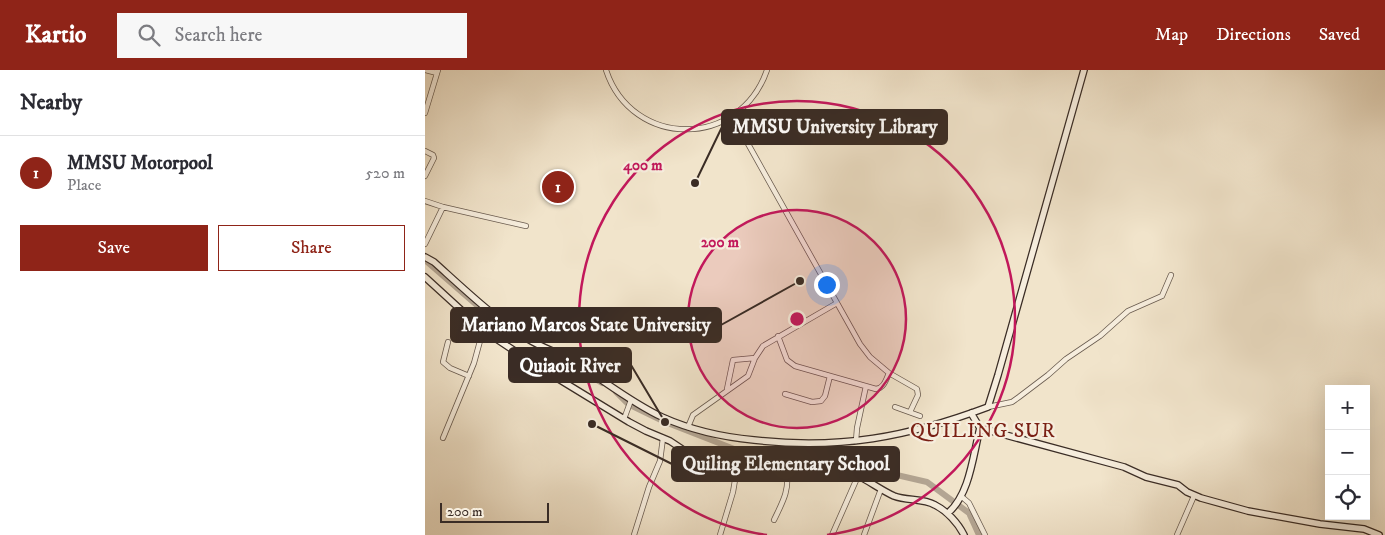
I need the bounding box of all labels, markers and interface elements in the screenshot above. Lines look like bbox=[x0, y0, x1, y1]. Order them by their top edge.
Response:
search box bbox=[117, 13, 467, 58]
text: Kartio bbox=[25, 20, 87, 50]
icon: search bbox=[135, 21, 163, 49]
text: Search here bbox=[175, 24, 262, 47]
text: Map bbox=[1155, 24, 1188, 46]
text: Directions bbox=[1216, 24, 1291, 46]
text: Saved bbox=[1319, 24, 1360, 46]
text: Nearby bbox=[20, 90, 82, 116]
callout: MMSU University Library bbox=[722, 110, 947, 144]
text: MMSU University Library bbox=[733, 116, 938, 139]
text: MMSU Motorpool bbox=[67, 152, 213, 175]
text: 400 m bbox=[622, 156, 663, 175]
text: 1 bbox=[33, 163, 39, 183]
text: 520 m bbox=[365, 163, 405, 183]
pin: 1 bbox=[542, 168, 574, 206]
text: Place bbox=[67, 175, 101, 195]
button: Save bbox=[20, 225, 208, 271]
button: Share bbox=[218, 225, 405, 271]
text: 200 m bbox=[701, 233, 740, 252]
your location bbox=[814, 272, 840, 298]
callout: Mariano Marcos State University bbox=[451, 308, 721, 342]
centre of rings bbox=[788, 310, 806, 328]
text: Mariano Marcos State University bbox=[461, 314, 712, 337]
callout: Quiaoit River bbox=[509, 348, 631, 382]
text: Quiaoit River bbox=[519, 355, 622, 378]
map controls bbox=[1325, 385, 1370, 520]
button: + bbox=[1325, 385, 1370, 430]
district label: QUILING SUR bbox=[910, 419, 1056, 444]
button: − bbox=[1325, 430, 1370, 475]
callout: Quiling Elementary School bbox=[672, 447, 899, 481]
text: Quiling Elementary School bbox=[682, 453, 890, 476]
button: locate bbox=[1325, 475, 1370, 520]
scale bar bbox=[440, 500, 549, 523]
text: 200 m bbox=[447, 503, 482, 521]

